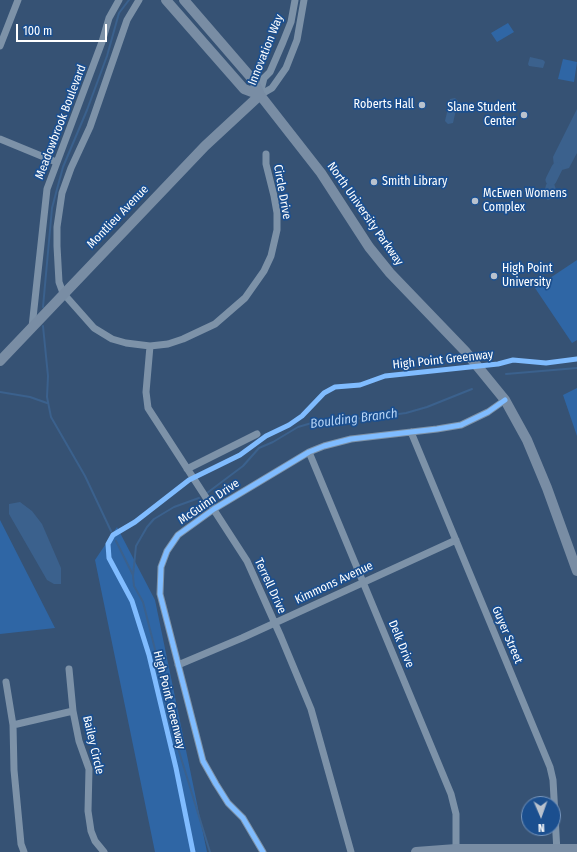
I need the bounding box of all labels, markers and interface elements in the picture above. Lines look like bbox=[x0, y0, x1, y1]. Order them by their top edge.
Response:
street label: Innovation Way bbox=[245, 12, 287, 88]
scale bar bbox=[18, 16, 109, 42]
text: 100 m bbox=[23, 24, 52, 38]
street label: Meadowbrook Boulevard bbox=[32, 63, 90, 181]
place label: Roberts Hall bbox=[354, 98, 414, 112]
marker: Roberts Hall bbox=[417, 100, 427, 110]
place label: Slane Student Center bbox=[447, 101, 516, 129]
marker: Slane Student Center bbox=[519, 110, 529, 120]
street label: North University Parkway bbox=[324, 160, 406, 268]
street label: Circle Drive bbox=[270, 163, 294, 221]
place label: Smith Library bbox=[382, 175, 447, 189]
marker: Smith Library bbox=[369, 177, 379, 187]
street label: Montlieu Avenue bbox=[84, 182, 152, 252]
place label: McEwen Womens Complex bbox=[483, 187, 567, 215]
marker: McEwen Womens Complex bbox=[470, 196, 480, 206]
place label: High Point University bbox=[502, 262, 553, 290]
marker: High Point University bbox=[489, 271, 499, 281]
street label: High Point Greenway bbox=[392, 348, 494, 372]
water label: Boulding Branch bbox=[309, 406, 399, 432]
street label: McGuinn Drive bbox=[176, 476, 242, 528]
street label: Terrell Drive bbox=[251, 556, 289, 616]
street label: Kimmons Avenue bbox=[293, 559, 375, 607]
street label: Guyer Street bbox=[488, 604, 526, 666]
street label: Delk Drive bbox=[385, 618, 417, 670]
street label: High Point Greenway bbox=[150, 649, 188, 751]
street label: Bailey Circle bbox=[79, 714, 107, 776]
north arrow bbox=[521, 796, 561, 836]
text: N bbox=[538, 821, 545, 834]

